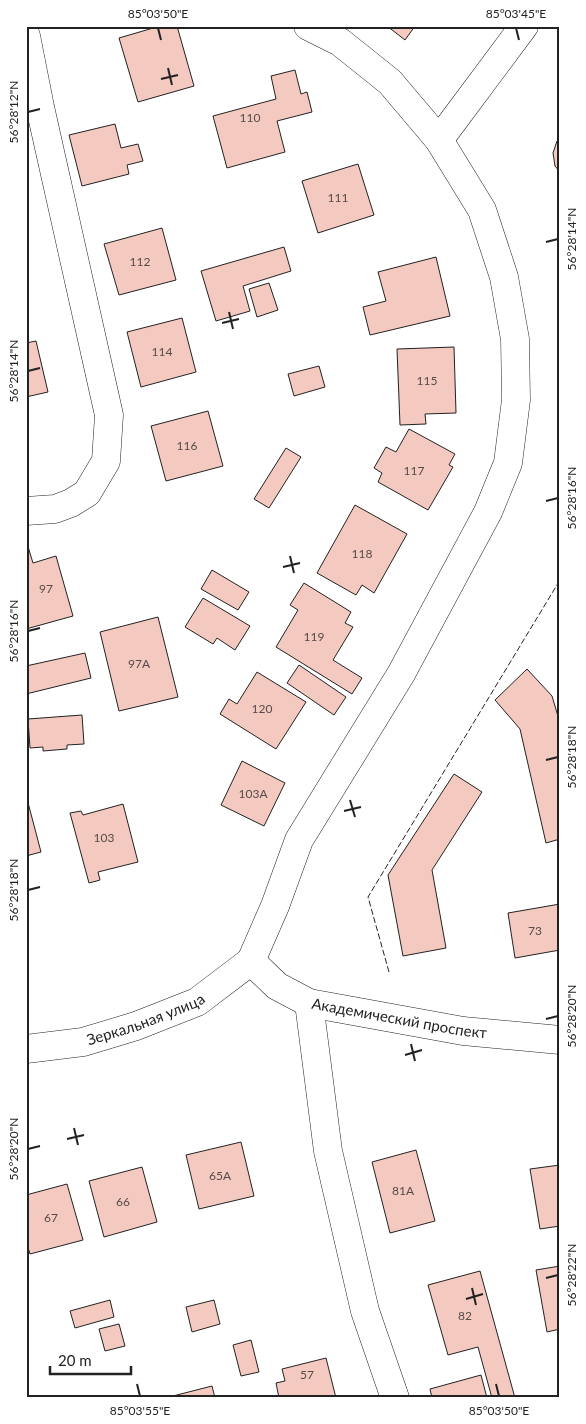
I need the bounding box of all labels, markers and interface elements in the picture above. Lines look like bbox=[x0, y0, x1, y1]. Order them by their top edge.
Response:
text: 85°03'50"E bbox=[128, 6, 188, 21]
text: 85°03'45"E bbox=[486, 6, 546, 21]
text: 56°28'12"N bbox=[6, 81, 21, 143]
house number: 110 bbox=[240, 110, 260, 125]
house number: 111 bbox=[328, 190, 348, 205]
text: 56°28'14"N bbox=[564, 208, 579, 270]
house number: 112 bbox=[130, 254, 150, 269]
text: 56°28'14"N bbox=[6, 340, 21, 402]
house number: 114 bbox=[152, 344, 172, 359]
house number: 115 bbox=[417, 373, 437, 388]
house number: 116 bbox=[177, 438, 197, 453]
house number: 117 bbox=[404, 463, 424, 478]
text: 56°28'16"N bbox=[564, 467, 579, 529]
house number: 118 bbox=[352, 546, 372, 561]
house number: 97 bbox=[39, 581, 53, 596]
text: 56°28'16"N bbox=[6, 600, 21, 662]
house number: 119 bbox=[304, 629, 324, 644]
house number: 97А bbox=[128, 656, 151, 671]
house number: 120 bbox=[252, 701, 272, 716]
text: 56°28'18"N bbox=[564, 726, 579, 788]
house number: 103А bbox=[239, 786, 268, 801]
house number: 103 bbox=[94, 830, 114, 845]
text: 56°28'18"N bbox=[6, 859, 21, 921]
house number: 73 bbox=[528, 923, 542, 938]
text: 56°28'20"N bbox=[564, 985, 579, 1047]
street label: Зеркальная улица bbox=[84, 989, 208, 1048]
street label: Академический проспект bbox=[310, 994, 488, 1041]
text: 56°28'20"N bbox=[6, 1118, 21, 1180]
house number: 65А bbox=[209, 1168, 232, 1183]
house number: 81А bbox=[392, 1183, 415, 1198]
house number: 66 bbox=[116, 1194, 130, 1209]
house number: 67 bbox=[44, 1210, 58, 1225]
text: 56°28'22"N bbox=[564, 1244, 579, 1306]
house number: 82 bbox=[458, 1308, 472, 1323]
scale bar bbox=[50, 1344, 131, 1376]
text: 20 m bbox=[58, 1351, 92, 1369]
house number: 57 bbox=[300, 1367, 314, 1382]
text: 85°03'55"E bbox=[110, 1403, 170, 1418]
text: 85°03'50"E bbox=[469, 1403, 529, 1418]

